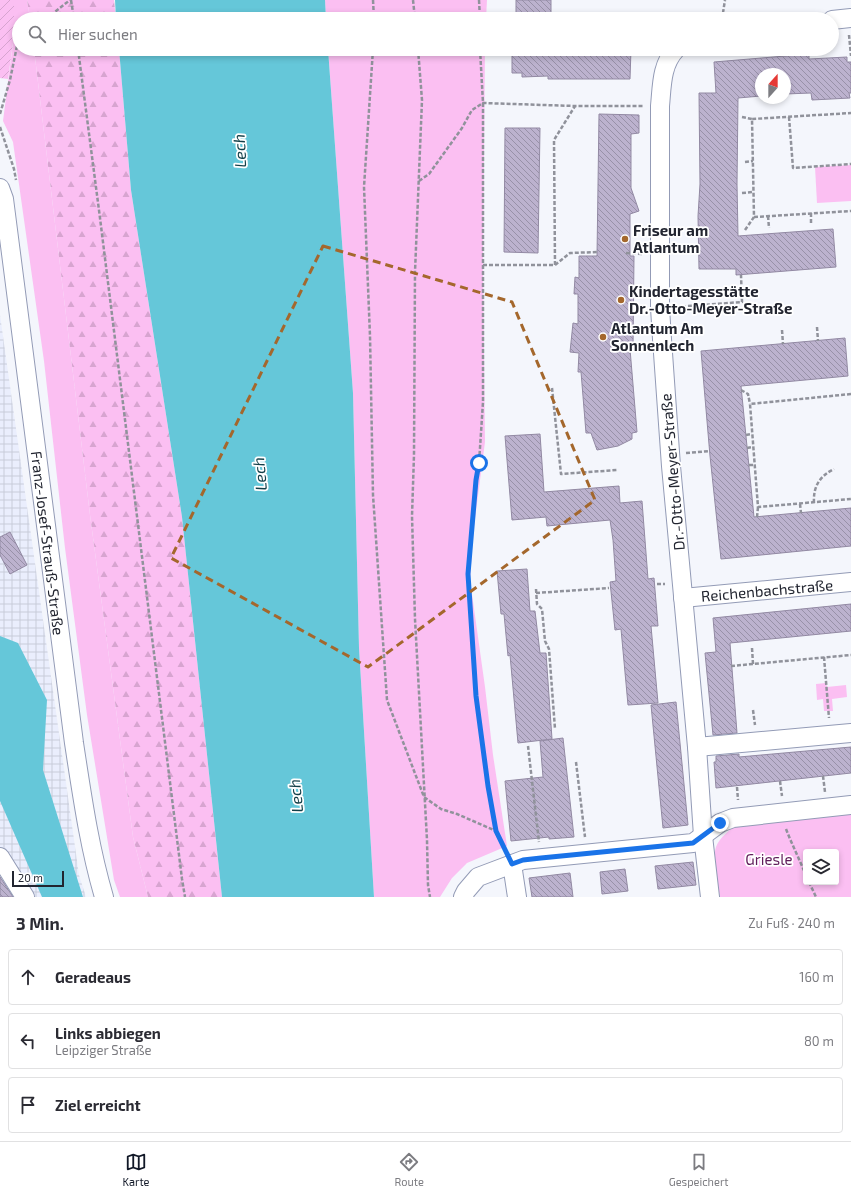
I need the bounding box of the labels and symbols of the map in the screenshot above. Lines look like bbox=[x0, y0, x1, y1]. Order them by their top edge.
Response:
north arrow bbox=[755, 68, 791, 104]
water label: Lech bbox=[229, 134, 249, 168]
place label: Friseur am Atlantum bbox=[633, 221, 708, 256]
marker: Friseur am Atlantum bbox=[620, 234, 630, 244]
place label: Kindertagesstätte Dr.-Otto-Meyer-Straße bbox=[629, 282, 792, 318]
marker: Kindertagesstätte Dr.-Otto-Meyer-Straße bbox=[616, 295, 626, 305]
place label: Atlantum Am Sonnenlech bbox=[611, 319, 703, 354]
marker: Atlantum Am Sonnenlech bbox=[598, 332, 608, 342]
street label: Dr.-Otto-Meyer-Straße bbox=[656, 393, 688, 551]
street label: Franz-Josef-Strauß-Straße bbox=[28, 450, 68, 636]
route start bbox=[470, 454, 488, 472]
water label: Lech bbox=[248, 456, 270, 492]
street label: Reichenbachstraße bbox=[700, 575, 834, 605]
water label: Lech bbox=[284, 778, 306, 814]
route end bbox=[711, 814, 729, 832]
park label: Griesle bbox=[745, 850, 793, 868]
scale bar bbox=[12, 869, 64, 888]

